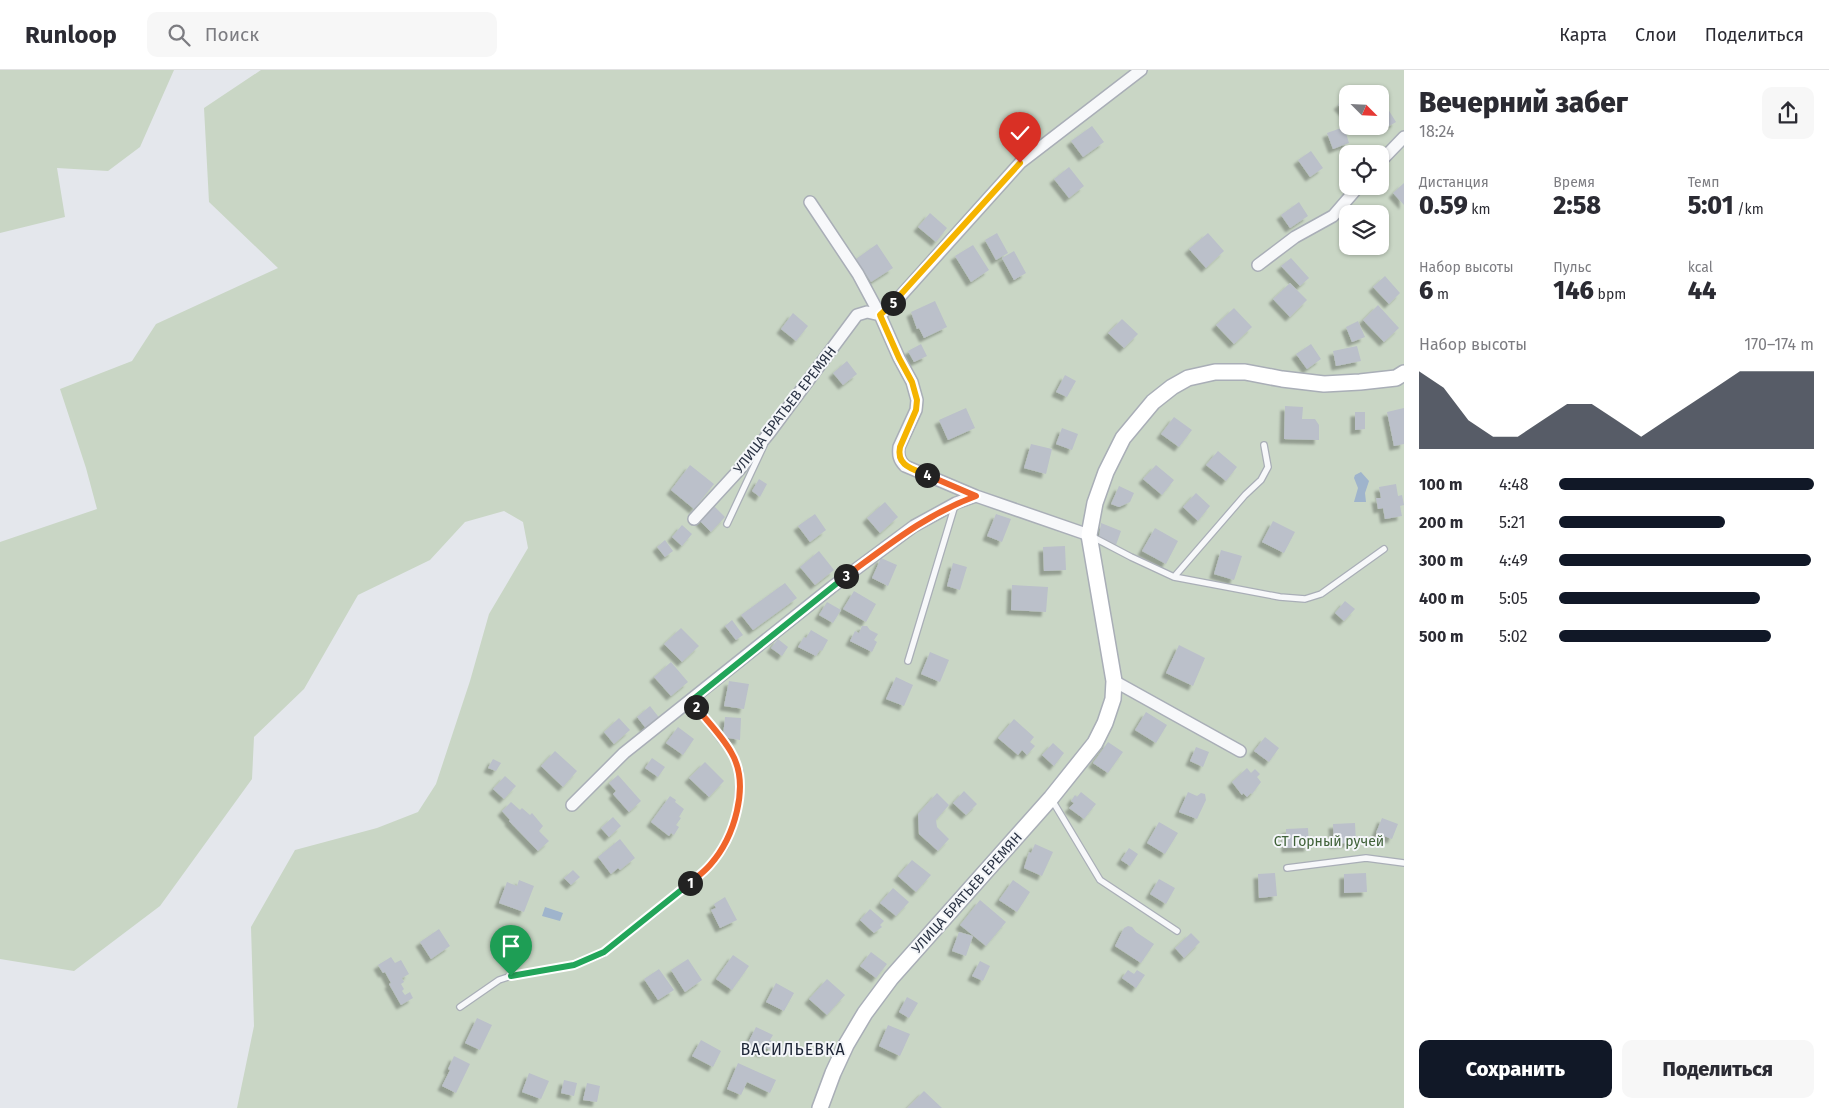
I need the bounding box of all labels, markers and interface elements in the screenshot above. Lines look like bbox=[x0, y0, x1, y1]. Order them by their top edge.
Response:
search box bbox=[147, 12, 497, 57]
text: Runloop bbox=[25, 21, 117, 49]
icon: search bbox=[165, 21, 193, 49]
text: Поиск bbox=[205, 23, 259, 46]
text: Карта bbox=[1559, 24, 1607, 46]
text: Слои bbox=[1635, 24, 1677, 46]
text: Поделиться bbox=[1705, 24, 1804, 46]
north arrow bbox=[1339, 85, 1389, 135]
map controls bbox=[1339, 85, 1389, 255]
text: Вечерний забег bbox=[1419, 86, 1628, 119]
button: share bbox=[1762, 87, 1814, 139]
pin bbox=[999, 112, 1041, 163]
icon: check bbox=[1006, 119, 1034, 147]
text: 18:24 bbox=[1419, 122, 1455, 141]
button: locate bbox=[1339, 145, 1389, 195]
text: Дистанция bbox=[1419, 174, 1489, 191]
text: Время bbox=[1553, 174, 1595, 191]
text: Темп bbox=[1688, 174, 1719, 191]
text: 0.59 bbox=[1419, 191, 1468, 221]
text: 2:58 bbox=[1553, 191, 1601, 221]
text: 5:01 bbox=[1688, 191, 1733, 221]
text: km bbox=[1468, 201, 1491, 218]
text: /km bbox=[1733, 201, 1764, 218]
button: layers bbox=[1339, 205, 1389, 255]
text: Набор высоты bbox=[1419, 259, 1513, 276]
text: Пульс bbox=[1553, 259, 1592, 276]
text: kcal bbox=[1688, 259, 1713, 276]
text: 6 bbox=[1419, 276, 1433, 306]
text: 146 bbox=[1553, 276, 1594, 306]
text: 44 bbox=[1688, 276, 1716, 306]
text: m bbox=[1433, 286, 1449, 303]
text: bpm bbox=[1594, 286, 1626, 303]
pin: 5 bbox=[880, 290, 906, 316]
text: 5 bbox=[890, 295, 897, 312]
text: Набор высоты bbox=[1419, 335, 1527, 354]
text: 170–174 m bbox=[1744, 335, 1814, 354]
street label: УЛИЦА БРАТЬЕВ ЕРЕМЯН bbox=[730, 343, 840, 477]
pin: 4 bbox=[914, 462, 940, 488]
text: 4 bbox=[924, 467, 931, 484]
text: 100 m bbox=[1419, 475, 1462, 494]
text: 4:48 bbox=[1499, 475, 1529, 494]
text: 200 m bbox=[1419, 513, 1463, 532]
text: 5:21 bbox=[1499, 513, 1525, 532]
text: 300 m bbox=[1419, 551, 1463, 570]
text: 4:49 bbox=[1499, 551, 1528, 570]
pin: 3 bbox=[834, 564, 858, 588]
text: 3 bbox=[843, 568, 850, 585]
text: 400 m bbox=[1419, 589, 1464, 608]
text: 5:05 bbox=[1499, 589, 1528, 608]
text: 500 m bbox=[1419, 627, 1464, 646]
text: 5:02 bbox=[1499, 627, 1528, 646]
pin: 2 bbox=[684, 694, 708, 720]
text: 2 bbox=[693, 699, 700, 716]
street label: УЛИЦА БРАТЬЕВ ЕРЕМЯН bbox=[908, 829, 1026, 957]
park label: СТ Горный ручей bbox=[1274, 833, 1384, 850]
pin: 1 bbox=[678, 870, 702, 896]
text: 1 bbox=[687, 875, 694, 892]
pin bbox=[490, 925, 532, 976]
icon: arrive bbox=[497, 932, 525, 960]
district label: ВАСИЛЬЕВКА bbox=[740, 1040, 846, 1059]
button: Сохранить bbox=[1419, 1040, 1612, 1098]
button: Поделиться bbox=[1622, 1040, 1814, 1098]

